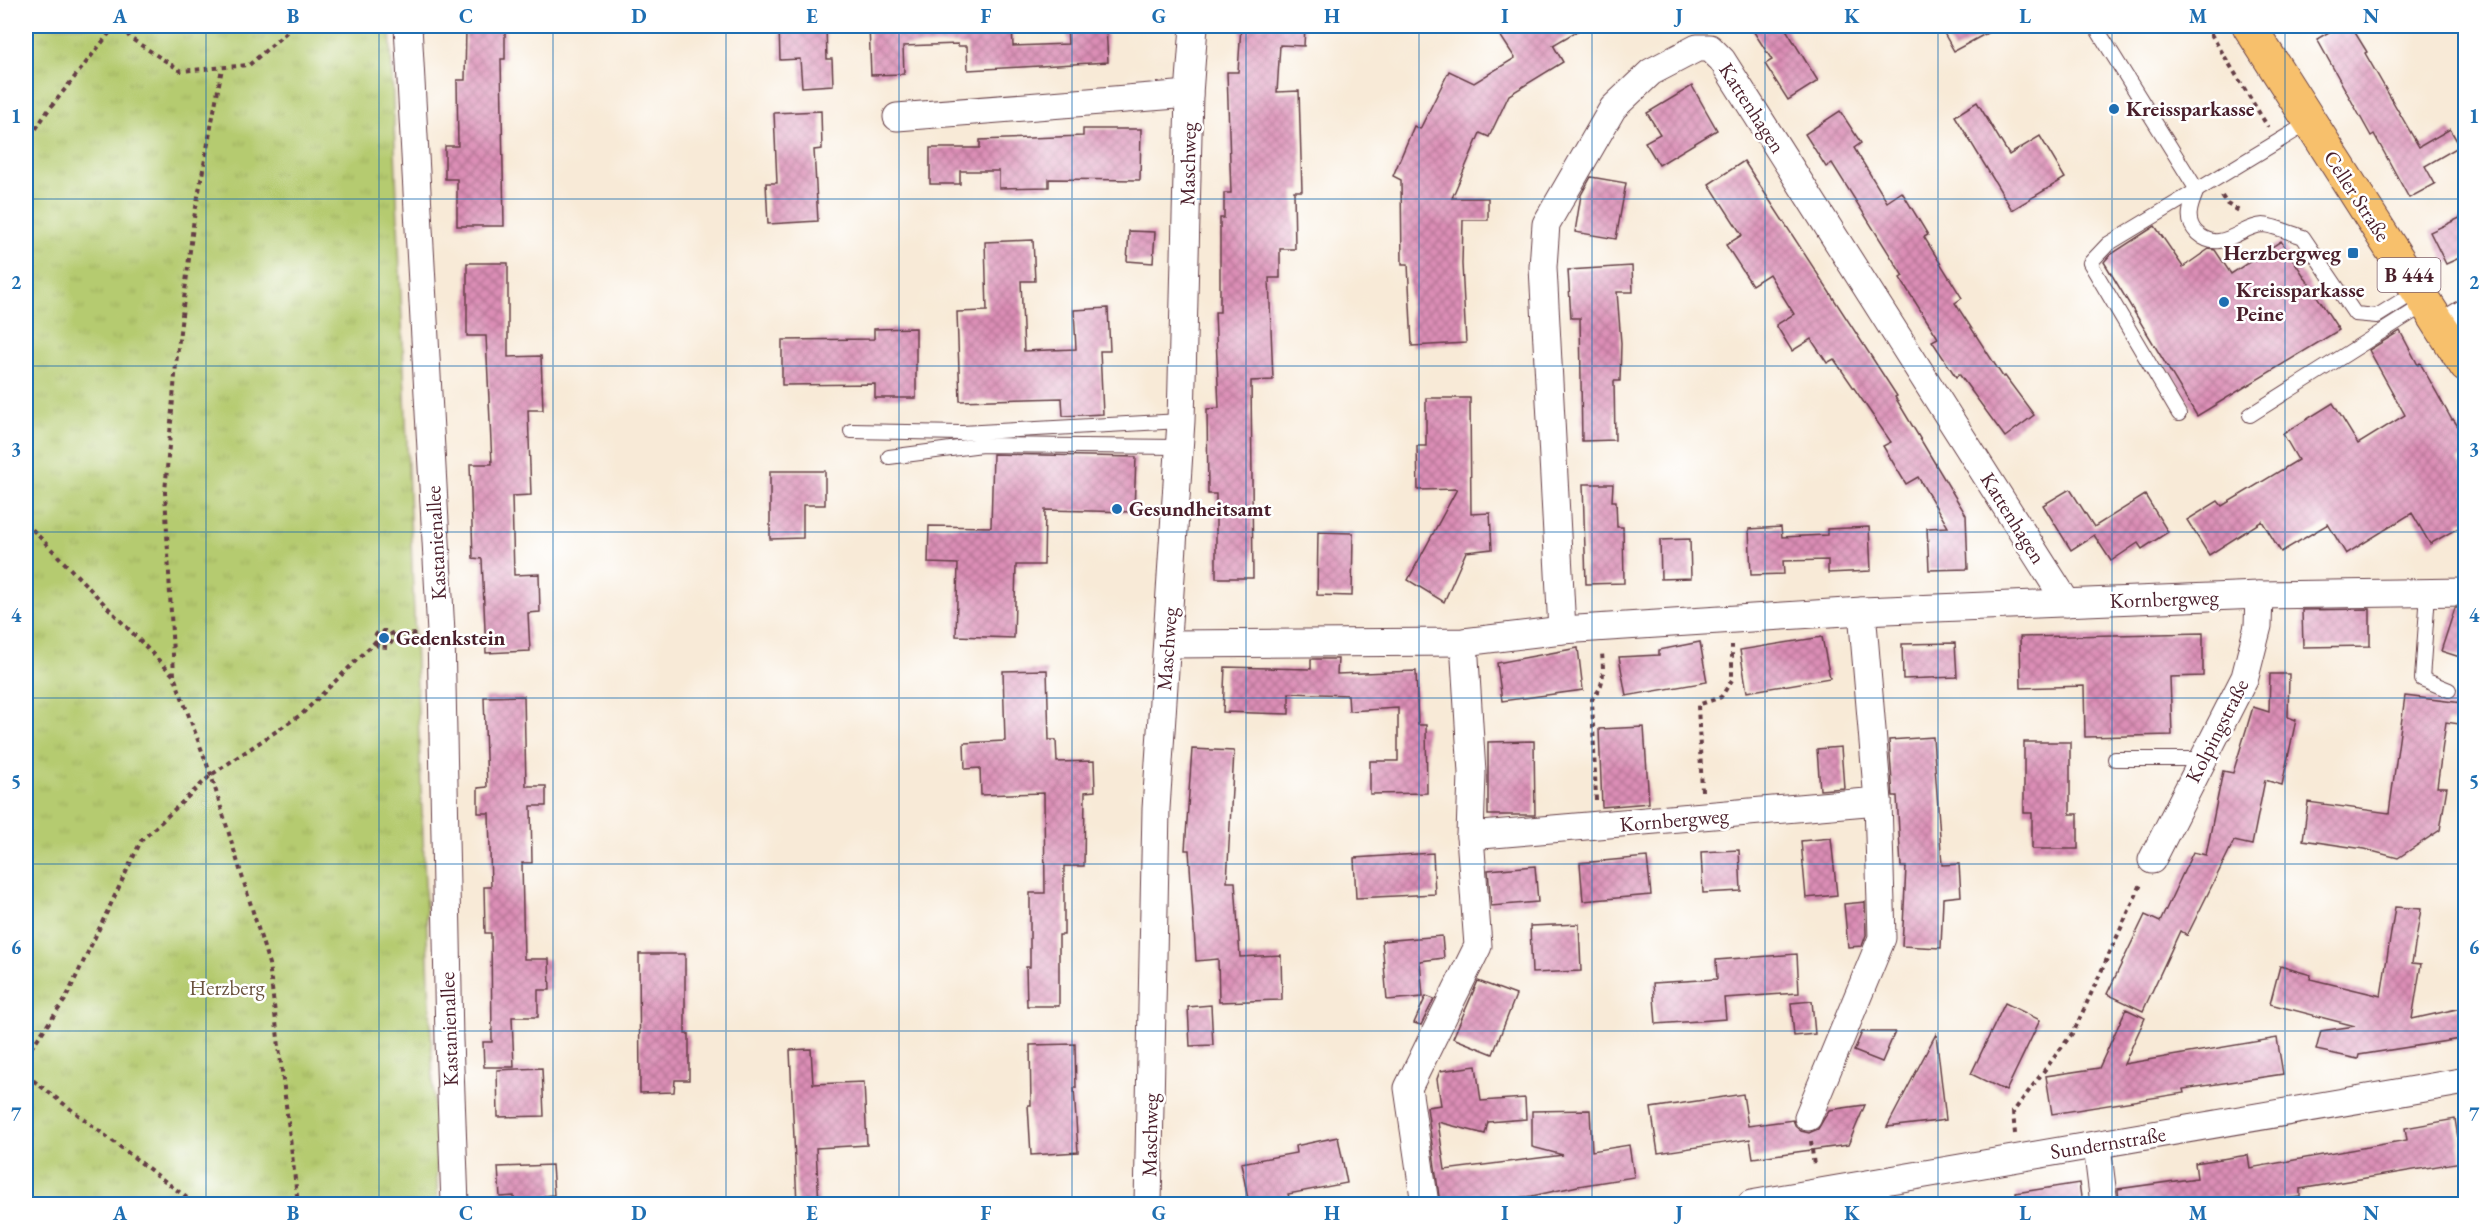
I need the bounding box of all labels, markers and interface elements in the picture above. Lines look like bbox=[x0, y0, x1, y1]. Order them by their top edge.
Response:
text: A bbox=[112, 3, 128, 29]
text: B bbox=[287, 3, 299, 29]
text: C bbox=[459, 3, 473, 29]
text: D bbox=[631, 3, 647, 29]
text: E bbox=[806, 3, 818, 29]
text: F bbox=[981, 3, 992, 29]
text: G bbox=[1152, 3, 1166, 29]
text: H bbox=[1324, 3, 1340, 29]
text: I bbox=[1501, 3, 1509, 29]
text: J bbox=[1673, 3, 1683, 29]
text: K bbox=[1844, 3, 1860, 29]
text: L bbox=[2019, 3, 2031, 29]
text: M bbox=[2189, 3, 2207, 29]
text: N bbox=[2363, 3, 2379, 29]
street label: Kattenhagen bbox=[1713, 57, 1792, 158]
place label: Kreissparkasse bbox=[2126, 95, 2255, 122]
marker: Kreissparkasse bbox=[2107, 102, 2121, 116]
text: 1 bbox=[11, 103, 21, 129]
text: 1 bbox=[2469, 103, 2479, 129]
street label: Maschweg bbox=[1173, 121, 1202, 206]
street label: Celler Straße bbox=[2318, 145, 2397, 246]
place label: Herzbergweg bbox=[2224, 239, 2341, 266]
marker: Herzbergweg bbox=[2346, 246, 2360, 260]
road number: B 444 bbox=[2378, 258, 2440, 292]
text: 2 bbox=[11, 269, 22, 295]
text: 2 bbox=[2469, 269, 2480, 295]
place label: Kreissparkasse Peine bbox=[2236, 276, 2365, 327]
marker: Kreissparkasse Peine bbox=[2217, 295, 2231, 309]
text: 3 bbox=[11, 436, 21, 462]
text: 3 bbox=[2469, 436, 2479, 462]
street label: Kattenhagen bbox=[1975, 467, 2052, 568]
street label: Kastanienallee bbox=[419, 485, 452, 601]
place label: Gesundheitsamt bbox=[1129, 495, 1271, 522]
marker: Gesundheitsamt bbox=[1110, 502, 1124, 516]
street label: Kornbergweg bbox=[2109, 583, 2220, 614]
text: 4 bbox=[11, 602, 22, 628]
text: 4 bbox=[2469, 602, 2480, 628]
street label: Maschweg bbox=[1150, 605, 1183, 692]
place label: Gedenkstein bbox=[396, 624, 506, 651]
marker: Gedenkstein bbox=[377, 631, 391, 645]
street label: Kolpingstraße bbox=[2179, 674, 2254, 787]
text: 5 bbox=[11, 768, 21, 794]
text: 5 bbox=[2469, 768, 2479, 794]
street label: Kornbergweg bbox=[1618, 801, 1730, 838]
text: 6 bbox=[11, 934, 22, 960]
text: 6 bbox=[2469, 934, 2480, 960]
street label: Kastanienallee bbox=[433, 971, 464, 1087]
park label: Herzberg bbox=[189, 974, 266, 1001]
street label: Maschweg bbox=[1135, 1092, 1164, 1177]
text: 7 bbox=[11, 1101, 22, 1127]
text: 7 bbox=[2469, 1101, 2480, 1127]
street label: Sundernstraße bbox=[2048, 1120, 2168, 1165]
text: A bbox=[112, 1200, 128, 1226]
text: B bbox=[287, 1200, 299, 1226]
text: C bbox=[459, 1200, 473, 1226]
text: D bbox=[631, 1200, 647, 1226]
text: E bbox=[806, 1200, 818, 1226]
text: F bbox=[981, 1200, 992, 1226]
text: G bbox=[1152, 1200, 1166, 1226]
text: H bbox=[1324, 1200, 1340, 1226]
text: I bbox=[1501, 1200, 1509, 1226]
text: J bbox=[1673, 1200, 1683, 1226]
text: K bbox=[1844, 1200, 1860, 1226]
text: L bbox=[2019, 1200, 2031, 1226]
text: M bbox=[2189, 1200, 2207, 1226]
text: N bbox=[2363, 1200, 2379, 1226]

